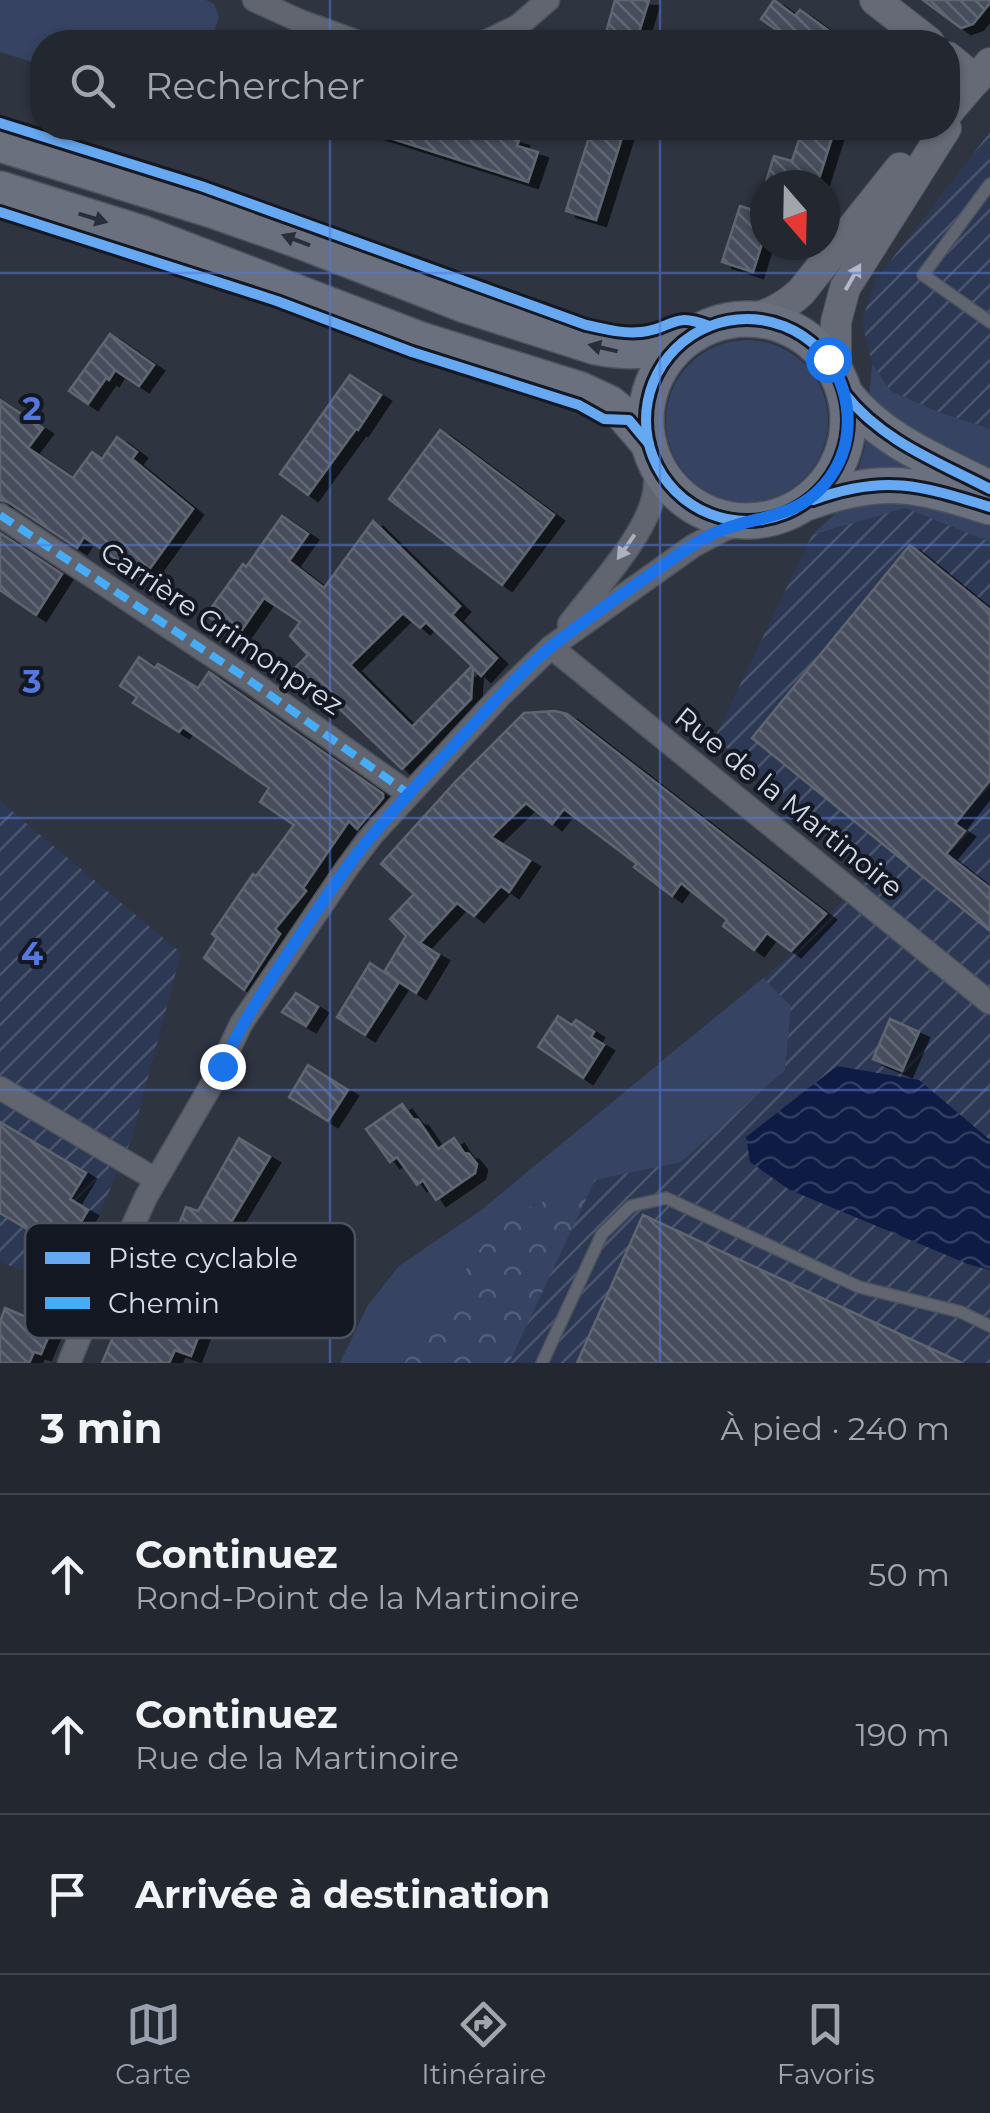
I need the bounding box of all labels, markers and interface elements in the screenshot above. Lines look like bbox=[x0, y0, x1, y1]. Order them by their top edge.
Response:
search box bbox=[30, 30, 960, 140]
icon: search bbox=[65, 58, 120, 113]
text: Rechercher bbox=[145, 62, 365, 109]
north arrow bbox=[750, 170, 840, 260]
one-way arrow bbox=[78, 211, 109, 226]
one-way arrow bbox=[281, 232, 311, 247]
one-way arrow bbox=[844, 262, 861, 291]
route start bbox=[806, 337, 852, 383]
one-way arrow bbox=[587, 340, 618, 355]
text: 2 bbox=[23, 389, 41, 428]
street label: Carrière Grimonprez bbox=[94, 534, 350, 722]
one-way arrow bbox=[617, 534, 637, 561]
text: 3 bbox=[22, 662, 41, 701]
street label: Rue de la Martinoire bbox=[668, 700, 910, 904]
text: 4 bbox=[21, 934, 43, 973]
route end bbox=[200, 1044, 246, 1090]
legend bbox=[25, 1223, 355, 1338]
text: Piste cyclable bbox=[108, 1241, 298, 1275]
text: Chemin bbox=[108, 1286, 220, 1320]
text: 3 min bbox=[40, 1402, 162, 1454]
text: À pied · 240 m bbox=[720, 1409, 950, 1448]
text: Continuez bbox=[135, 1531, 338, 1578]
icon: ahead bbox=[40, 1547, 95, 1602]
text: 50 m bbox=[868, 1555, 950, 1594]
text: Rond-Point de la Martinoire bbox=[135, 1578, 580, 1617]
text: Continuez bbox=[135, 1691, 338, 1738]
icon: ahead bbox=[40, 1707, 95, 1762]
text: 190 m bbox=[855, 1715, 950, 1754]
text: Rue de la Martinoire bbox=[135, 1738, 459, 1777]
icon: arrive bbox=[40, 1867, 95, 1922]
text: Arrivée à destination bbox=[135, 1871, 550, 1918]
tab: Carte bbox=[115, 1997, 191, 2091]
tab: Itinéraire bbox=[421, 1997, 546, 2091]
tab: Favoris bbox=[777, 1997, 875, 2091]

